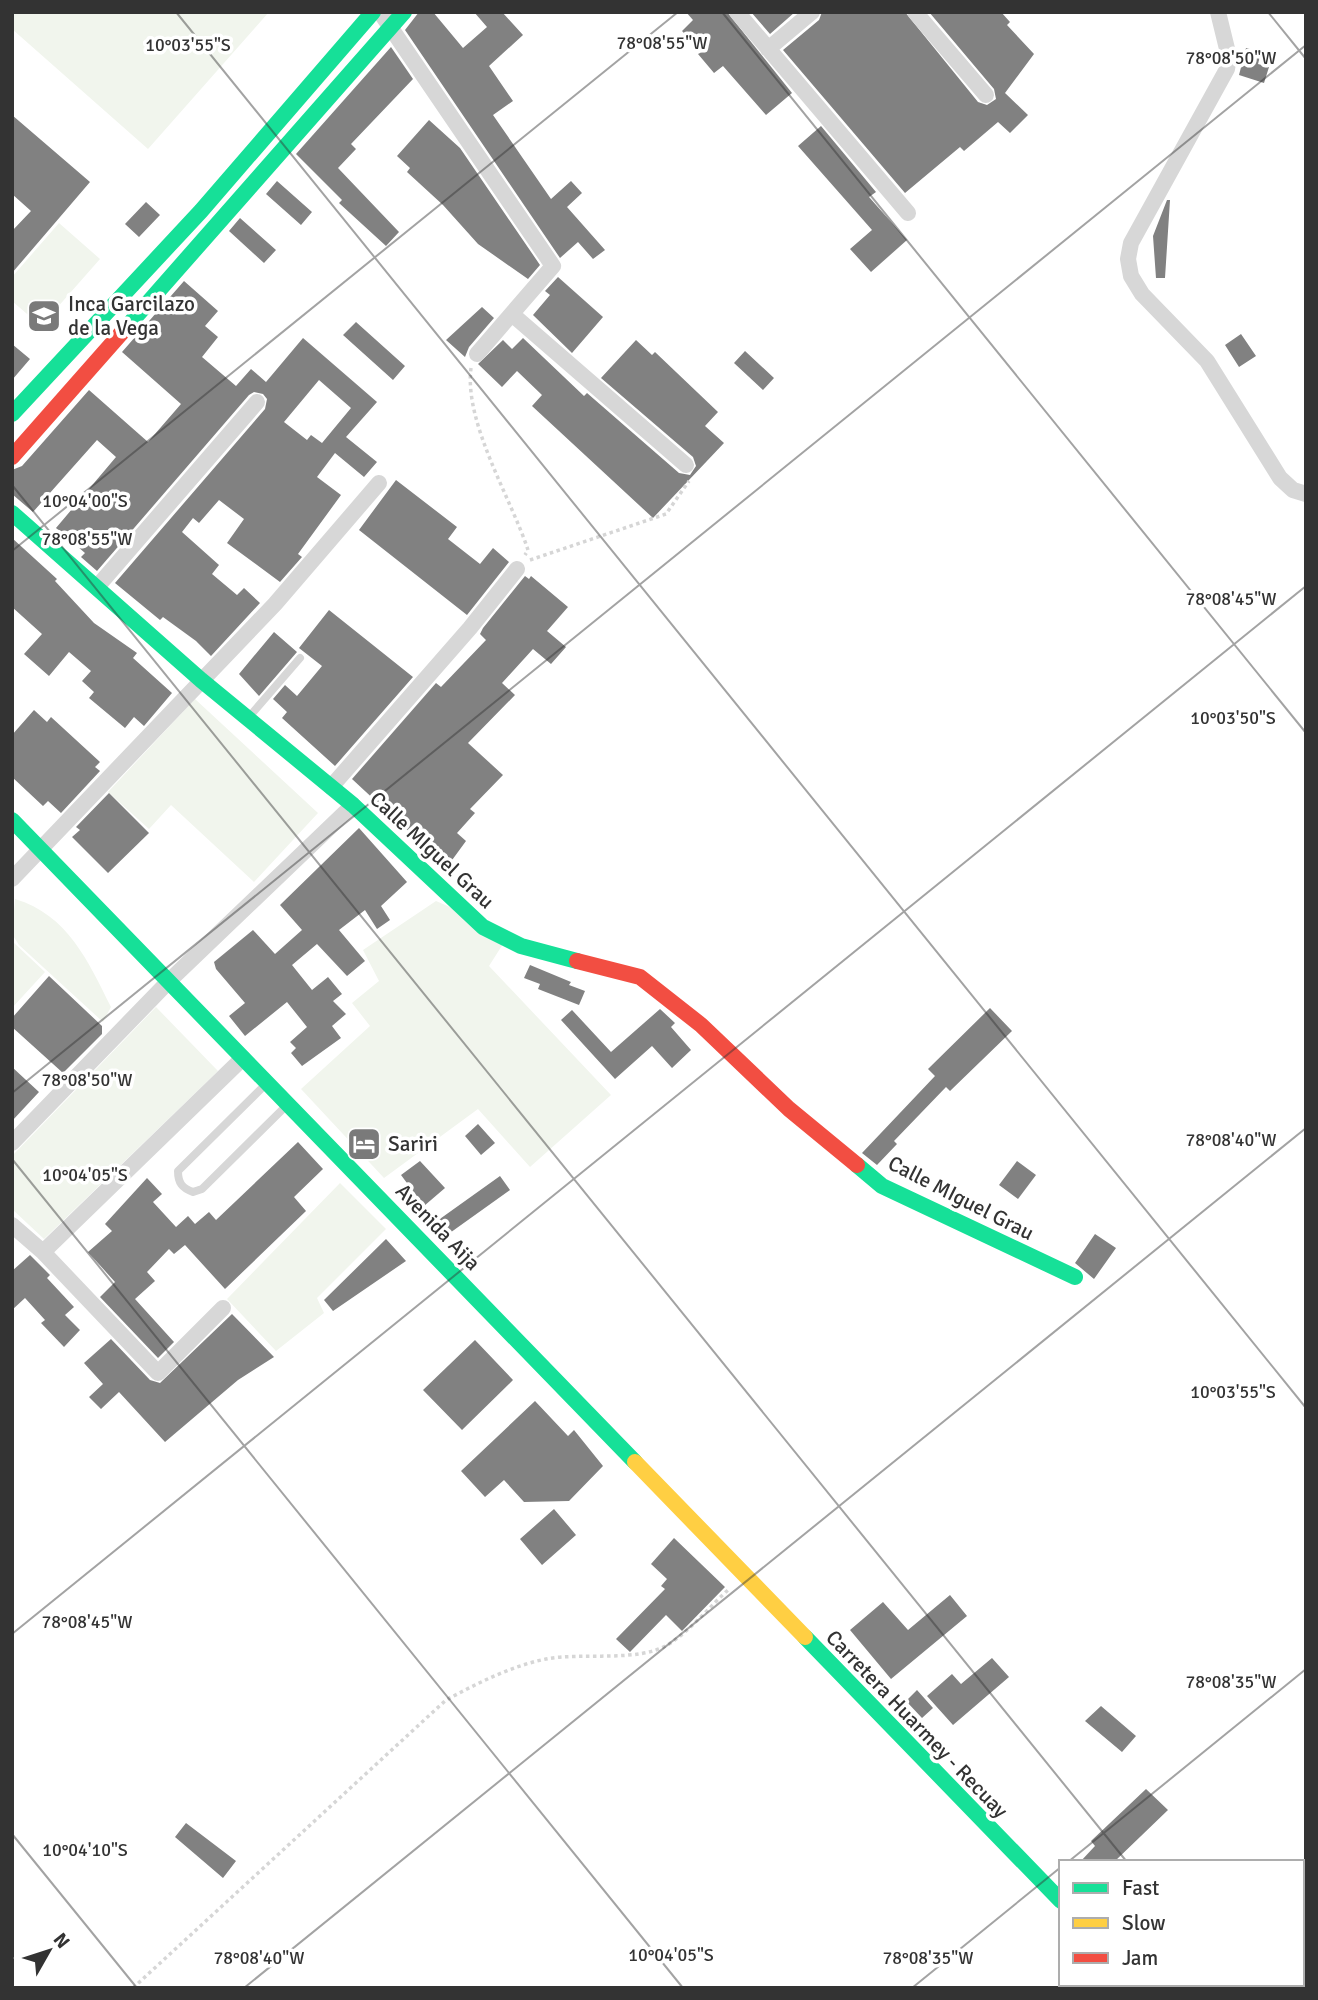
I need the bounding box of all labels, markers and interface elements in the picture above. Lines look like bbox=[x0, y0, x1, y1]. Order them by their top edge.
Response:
text: 78°08'55"W bbox=[617, 32, 707, 54]
text: 10°03'55"S bbox=[145, 34, 231, 56]
text: 78°08'50"W bbox=[1186, 47, 1276, 69]
place label: Inca Garcilazo de la Vega bbox=[68, 291, 195, 341]
school or university icon: Inca Garcilazo de la Vega bbox=[25, 297, 63, 335]
text: 10°04'00"S bbox=[42, 490, 128, 512]
text: 78°08'55"W bbox=[42, 528, 132, 550]
text: 78°08'45"W bbox=[1186, 588, 1276, 610]
text: 10°03'50"S bbox=[1190, 707, 1276, 729]
street label: Calle MIguel Grau bbox=[364, 786, 500, 914]
text: 78°08'50"W bbox=[42, 1069, 132, 1091]
hotel icon: Sariri bbox=[345, 1125, 383, 1163]
text: 78°08'40"W bbox=[1186, 1129, 1276, 1151]
place label: Sariri bbox=[388, 1131, 438, 1157]
street label: Calle MIguel Grau bbox=[884, 1150, 1038, 1246]
text: 10°04'05"S bbox=[42, 1164, 128, 1186]
street label: Avenida Aija bbox=[390, 1178, 486, 1276]
text: 10°03'55"S bbox=[1190, 1381, 1276, 1403]
text: 78°08'45"W bbox=[42, 1611, 132, 1633]
street label: Carretera Huarmey - Recuay bbox=[820, 1625, 1014, 1823]
text: 78°08'35"W bbox=[1186, 1671, 1276, 1693]
text: 10°04'10"S bbox=[42, 1839, 128, 1861]
legend bbox=[1059, 1860, 1304, 1986]
text: Fast bbox=[1122, 1875, 1159, 1901]
text: Slow bbox=[1122, 1910, 1166, 1936]
north arrow bbox=[14, 1916, 84, 1986]
text: N bbox=[48, 1928, 75, 1954]
text: 10°04'05"S bbox=[628, 1944, 714, 1966]
text: Jam bbox=[1122, 1945, 1158, 1971]
text: 78°08'40"W bbox=[214, 1947, 304, 1969]
text: 78°08'35"W bbox=[883, 1947, 973, 1969]

